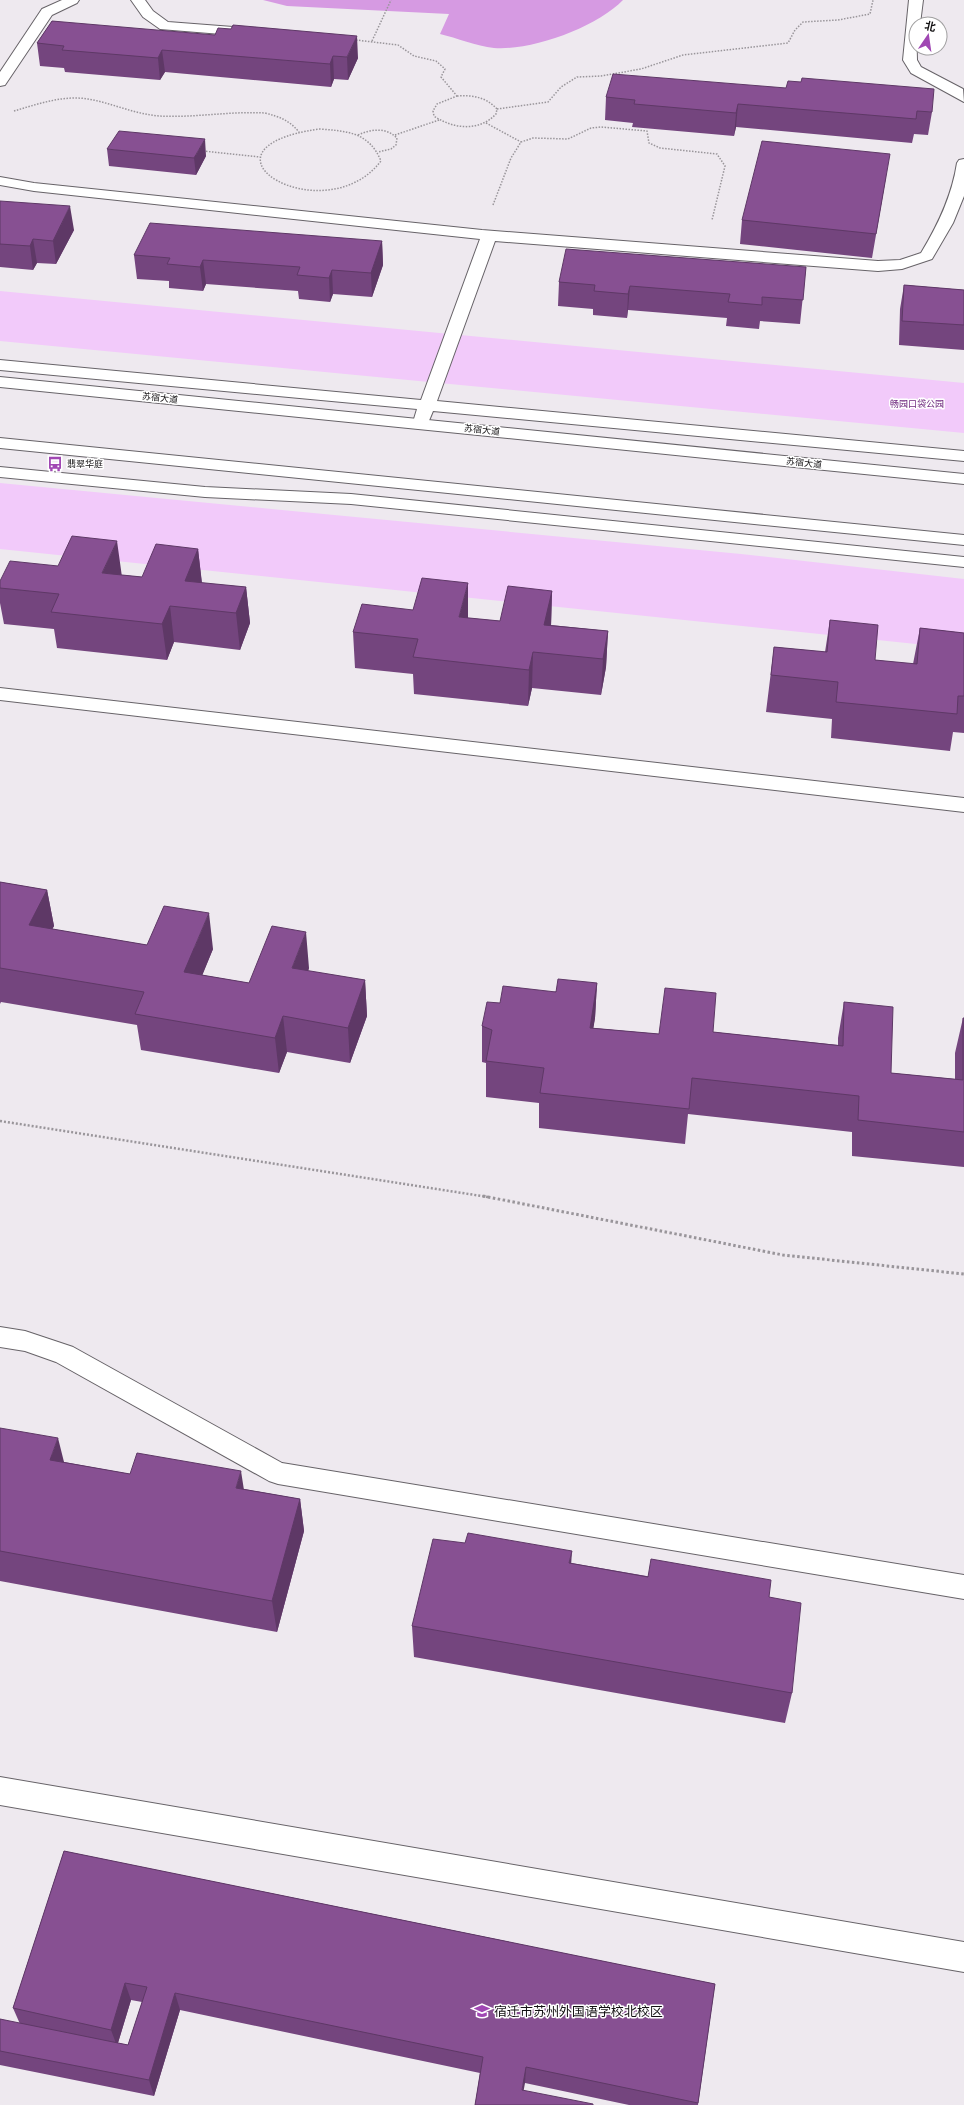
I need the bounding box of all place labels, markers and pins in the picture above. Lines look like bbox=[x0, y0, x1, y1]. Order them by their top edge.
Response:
bus stop icon: 翡翠华庭 bbox=[46, 455, 64, 473]
place label: 翡翠华庭 bbox=[67, 458, 103, 470]
school or university icon: 宿迁市苏州外国语学校北校区 bbox=[473, 2002, 491, 2020]
place label: 宿迁市苏州外国语学校北校区 bbox=[494, 2003, 663, 2021]

